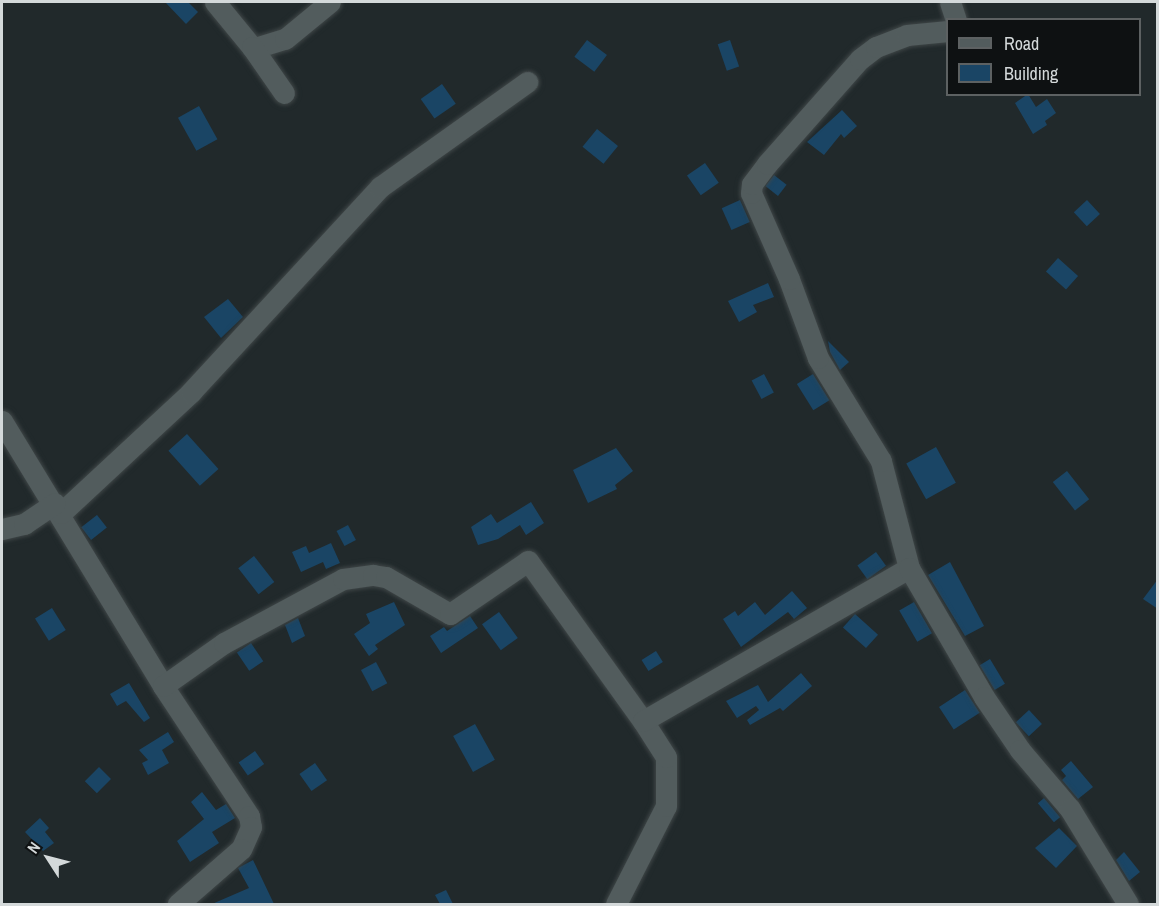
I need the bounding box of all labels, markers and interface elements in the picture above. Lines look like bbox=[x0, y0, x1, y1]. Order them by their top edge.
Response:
legend bbox=[946, 18, 1141, 96]
text: Road bbox=[1004, 31, 1039, 56]
text: Building bbox=[1004, 61, 1058, 86]
north arrow bbox=[18, 828, 78, 888]
text: N bbox=[22, 837, 45, 858]

